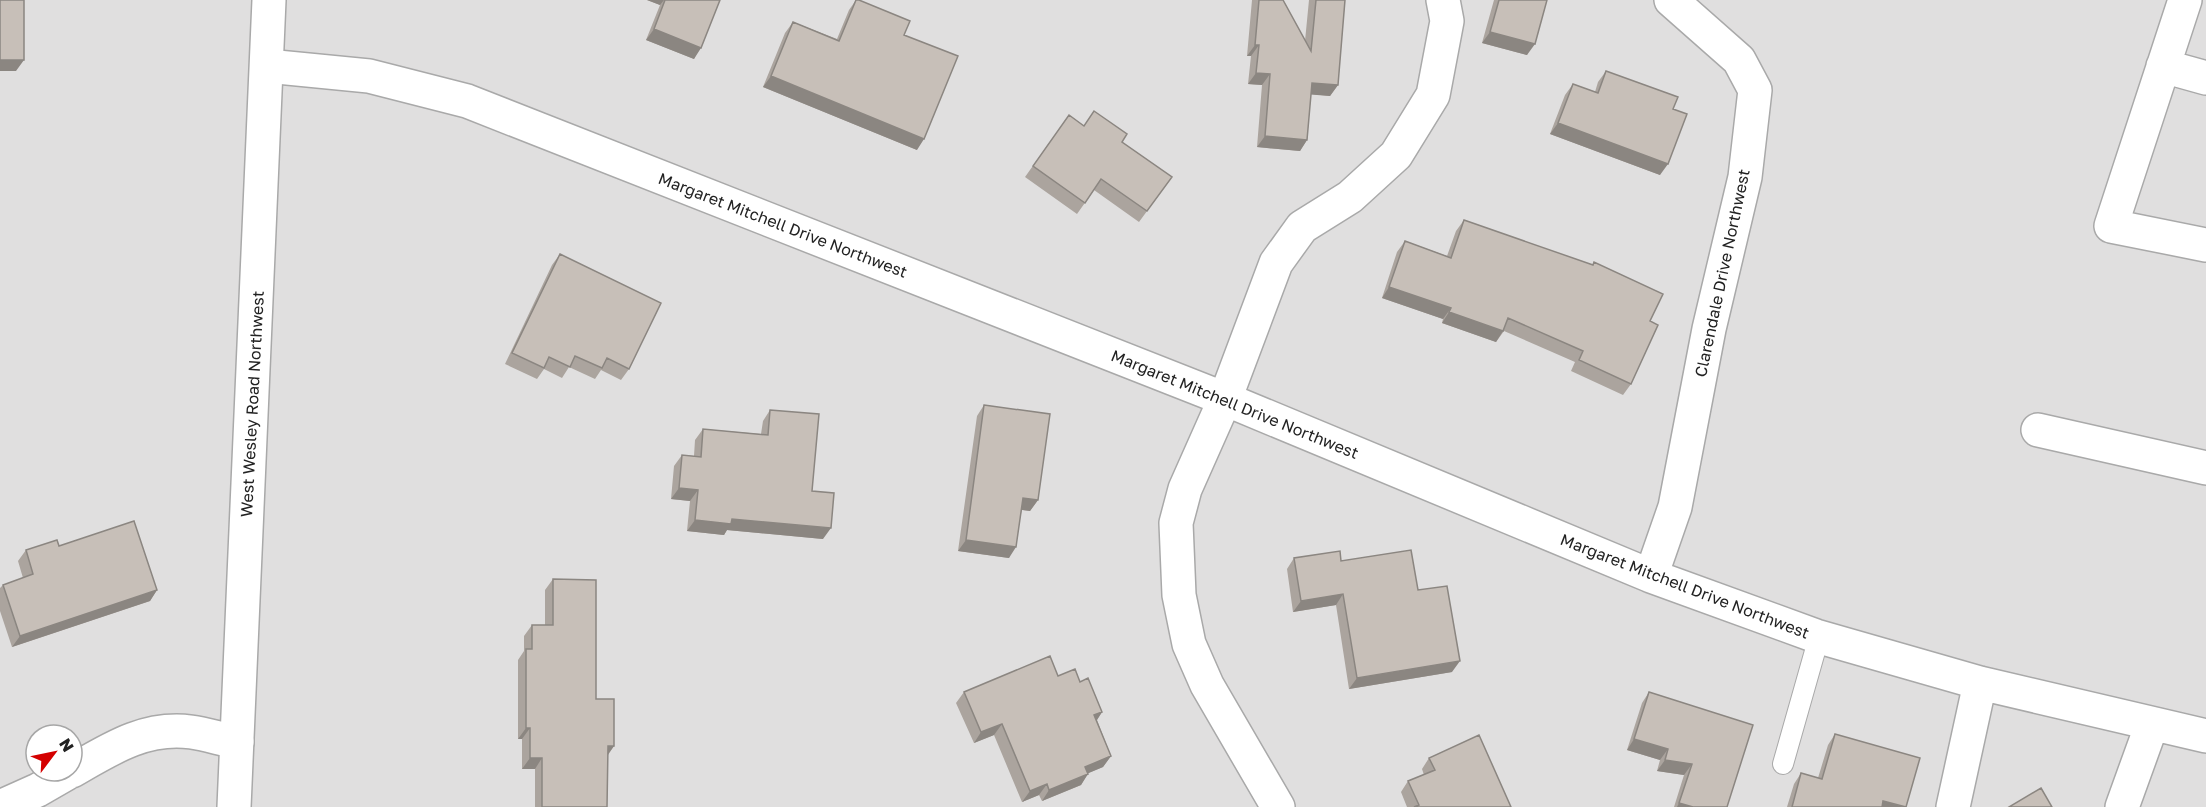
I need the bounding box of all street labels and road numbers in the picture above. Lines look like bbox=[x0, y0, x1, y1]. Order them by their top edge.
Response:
street label: Clarendale Drive Northwest bbox=[1690, 167, 1754, 379]
street label: Margaret Mitchell Drive Northwest bbox=[656, 168, 910, 282]
street label: West Wesley Road Northwest bbox=[236, 290, 268, 518]
street label: Margaret Mitchell Drive Northwest bbox=[1108, 345, 1362, 463]
street label: Margaret Mitchell Drive Northwest bbox=[1558, 529, 1812, 643]

